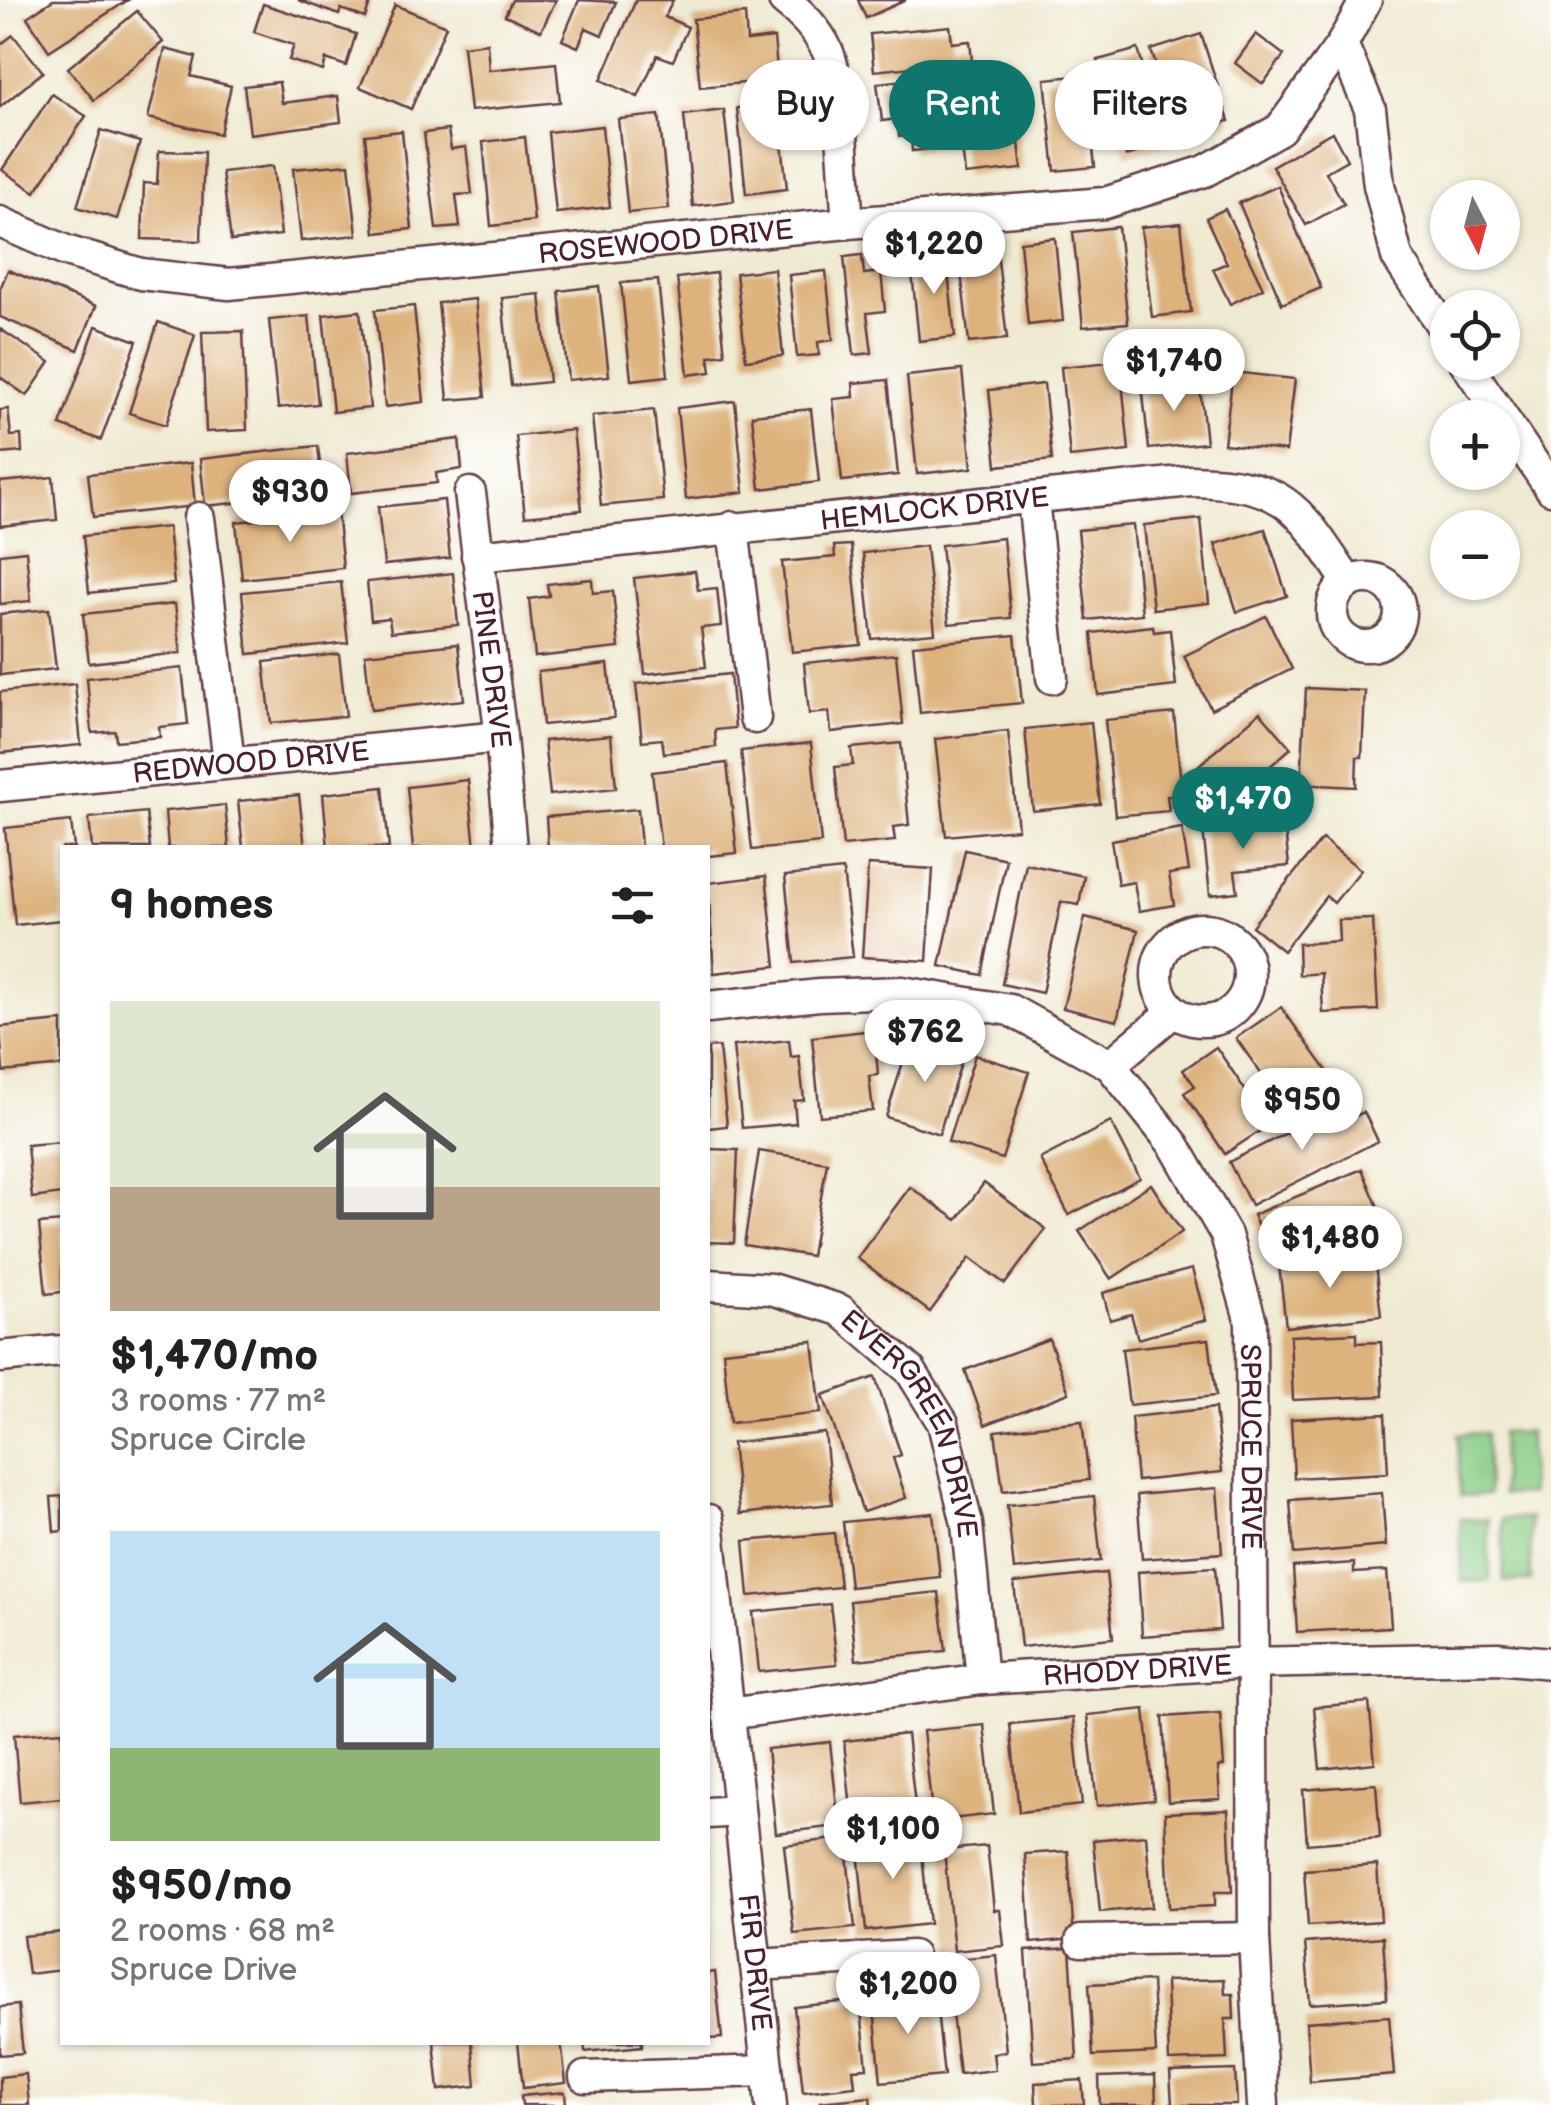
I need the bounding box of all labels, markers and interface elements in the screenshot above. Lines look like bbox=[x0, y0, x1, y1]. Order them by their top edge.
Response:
chip: Buy bbox=[740, 60, 869, 150]
chip: Rent bbox=[889, 60, 1035, 150]
chip: Filters bbox=[1055, 60, 1223, 150]
north arrow bbox=[1430, 180, 1520, 270]
map controls bbox=[1430, 180, 1520, 600]
pin: $1,220 bbox=[853, 212, 1015, 297]
street label: ROSEWOOD DRIVE bbox=[537, 213, 795, 271]
text: $1,220 bbox=[884, 225, 984, 264]
button: locate bbox=[1430, 290, 1520, 380]
pin: $1,740 bbox=[1093, 329, 1255, 414]
text: $1,740 bbox=[1125, 342, 1223, 381]
button: + bbox=[1430, 400, 1520, 490]
pin: $930 bbox=[231, 460, 349, 545]
text: $930 bbox=[251, 473, 329, 512]
street label: HEMLOCK DRIVE bbox=[819, 481, 1051, 538]
button: − bbox=[1430, 510, 1520, 600]
street label: PINE DRIVE bbox=[465, 589, 517, 750]
street label: REDWOOD DRIVE bbox=[131, 735, 371, 791]
pin: $1,470 bbox=[1162, 767, 1324, 852]
text: $1,470 bbox=[1194, 780, 1292, 819]
icon: filters bbox=[605, 878, 660, 933]
text: 9 homes bbox=[110, 880, 273, 931]
pin: $762 bbox=[866, 1000, 984, 1085]
text: $762 bbox=[886, 1013, 964, 1052]
icon: home bbox=[295, 1066, 475, 1246]
pin: $950 bbox=[1243, 1068, 1361, 1153]
text: $950 bbox=[1263, 1081, 1341, 1120]
pin: $1,480 bbox=[1249, 1206, 1411, 1291]
text: $1,480 bbox=[1280, 1219, 1380, 1258]
street label: EVERGREEN DRIVE bbox=[834, 1303, 983, 1540]
text: $1,470/mo bbox=[110, 1331, 318, 1382]
street label: SPRUCE DRIVE bbox=[1233, 1344, 1267, 1550]
text: 3 rooms · 77 m² bbox=[110, 1382, 326, 1421]
text: Spruce Circle bbox=[110, 1421, 306, 1460]
icon: home bbox=[295, 1596, 475, 1776]
street label: RHODY DRIVE bbox=[1042, 1649, 1233, 1693]
pin: $1,100 bbox=[812, 1797, 974, 1882]
text: $1,100 bbox=[845, 1810, 941, 1849]
text: $950/mo bbox=[110, 1861, 292, 1912]
street label: FIR DRIVE bbox=[730, 1892, 778, 2033]
text: 2 rooms · 68 m² bbox=[110, 1912, 335, 1951]
text: Spruce Drive bbox=[110, 1951, 297, 1990]
pin: $1,200 bbox=[827, 1952, 989, 2037]
text: $1,200 bbox=[858, 1965, 958, 2004]

